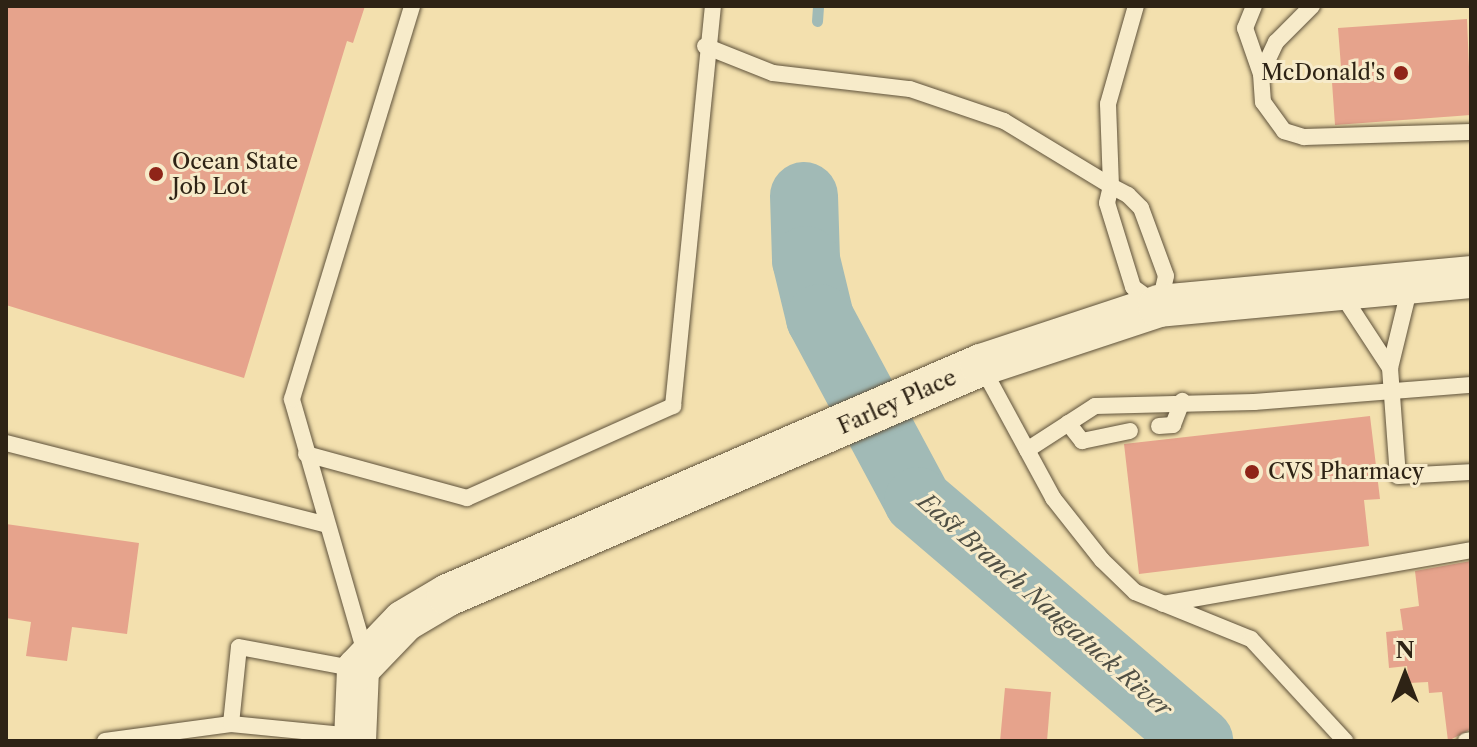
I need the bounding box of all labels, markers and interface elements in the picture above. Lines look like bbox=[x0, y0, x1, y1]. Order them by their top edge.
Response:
place label: McDonald's bbox=[1261, 60, 1385, 86]
marker: McDonald's bbox=[1392, 64, 1410, 82]
place label: Ocean State Job Lot bbox=[172, 148, 298, 200]
marker: Ocean State Job Lot bbox=[147, 165, 165, 183]
street label: Farley Place bbox=[833, 364, 961, 440]
place label: CVS Pharmacy bbox=[1268, 459, 1424, 485]
marker: CVS Pharmacy bbox=[1243, 463, 1261, 481]
water label: East Branch Naugatuck River bbox=[912, 487, 1178, 723]
north arrow bbox=[1365, 635, 1445, 715]
text: N bbox=[1395, 637, 1415, 664]

